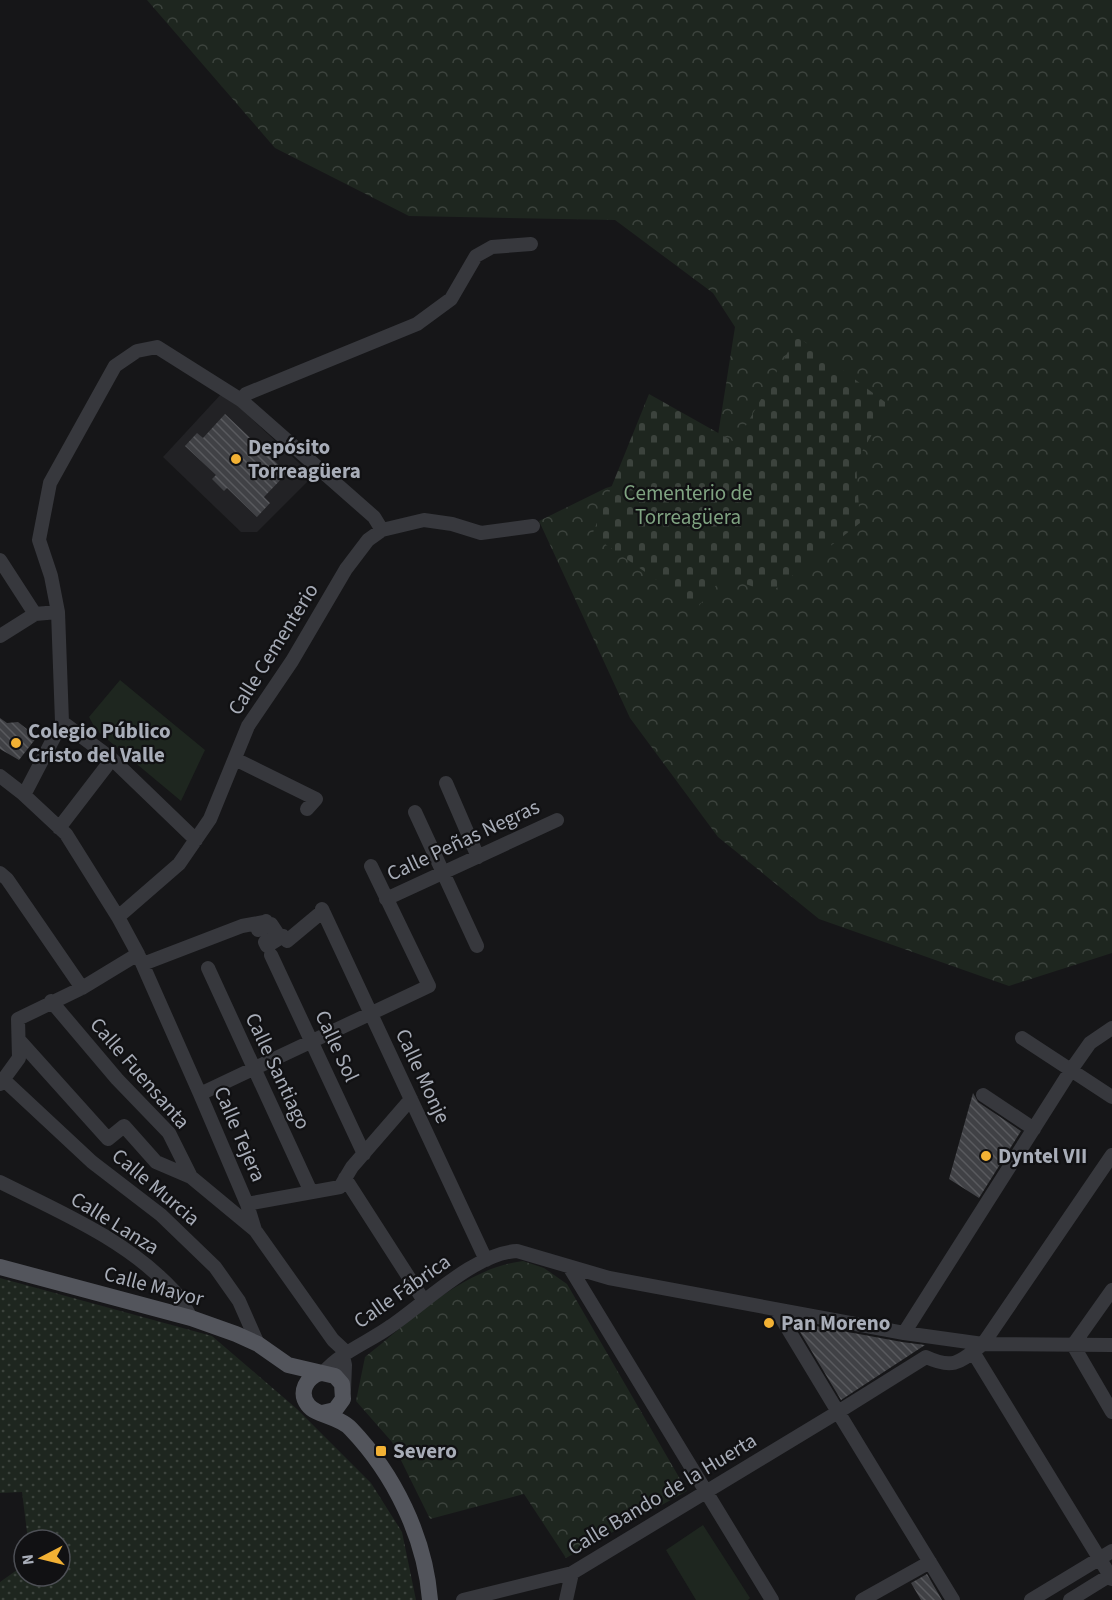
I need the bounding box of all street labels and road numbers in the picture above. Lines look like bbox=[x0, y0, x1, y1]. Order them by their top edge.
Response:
street label: Calle Cementerio bbox=[220, 577, 326, 721]
street label: Calle Peñas Negras bbox=[382, 791, 544, 889]
street label: Calle Sol bbox=[307, 1005, 367, 1087]
street label: Calle Santiago bbox=[238, 1008, 318, 1134]
street label: Calle Fuensanta bbox=[83, 1011, 197, 1135]
street label: Calle Monje bbox=[388, 1024, 458, 1128]
street label: Calle Tejera bbox=[206, 1082, 274, 1186]
street label: Calle Murcia bbox=[105, 1141, 207, 1233]
street label: Calle Lanza bbox=[65, 1184, 165, 1262]
street label: Calle Fábrica bbox=[347, 1247, 457, 1335]
street label: Calle Mayor bbox=[101, 1258, 208, 1314]
street label: Calle Bando de la Huerta bbox=[562, 1426, 762, 1562]

